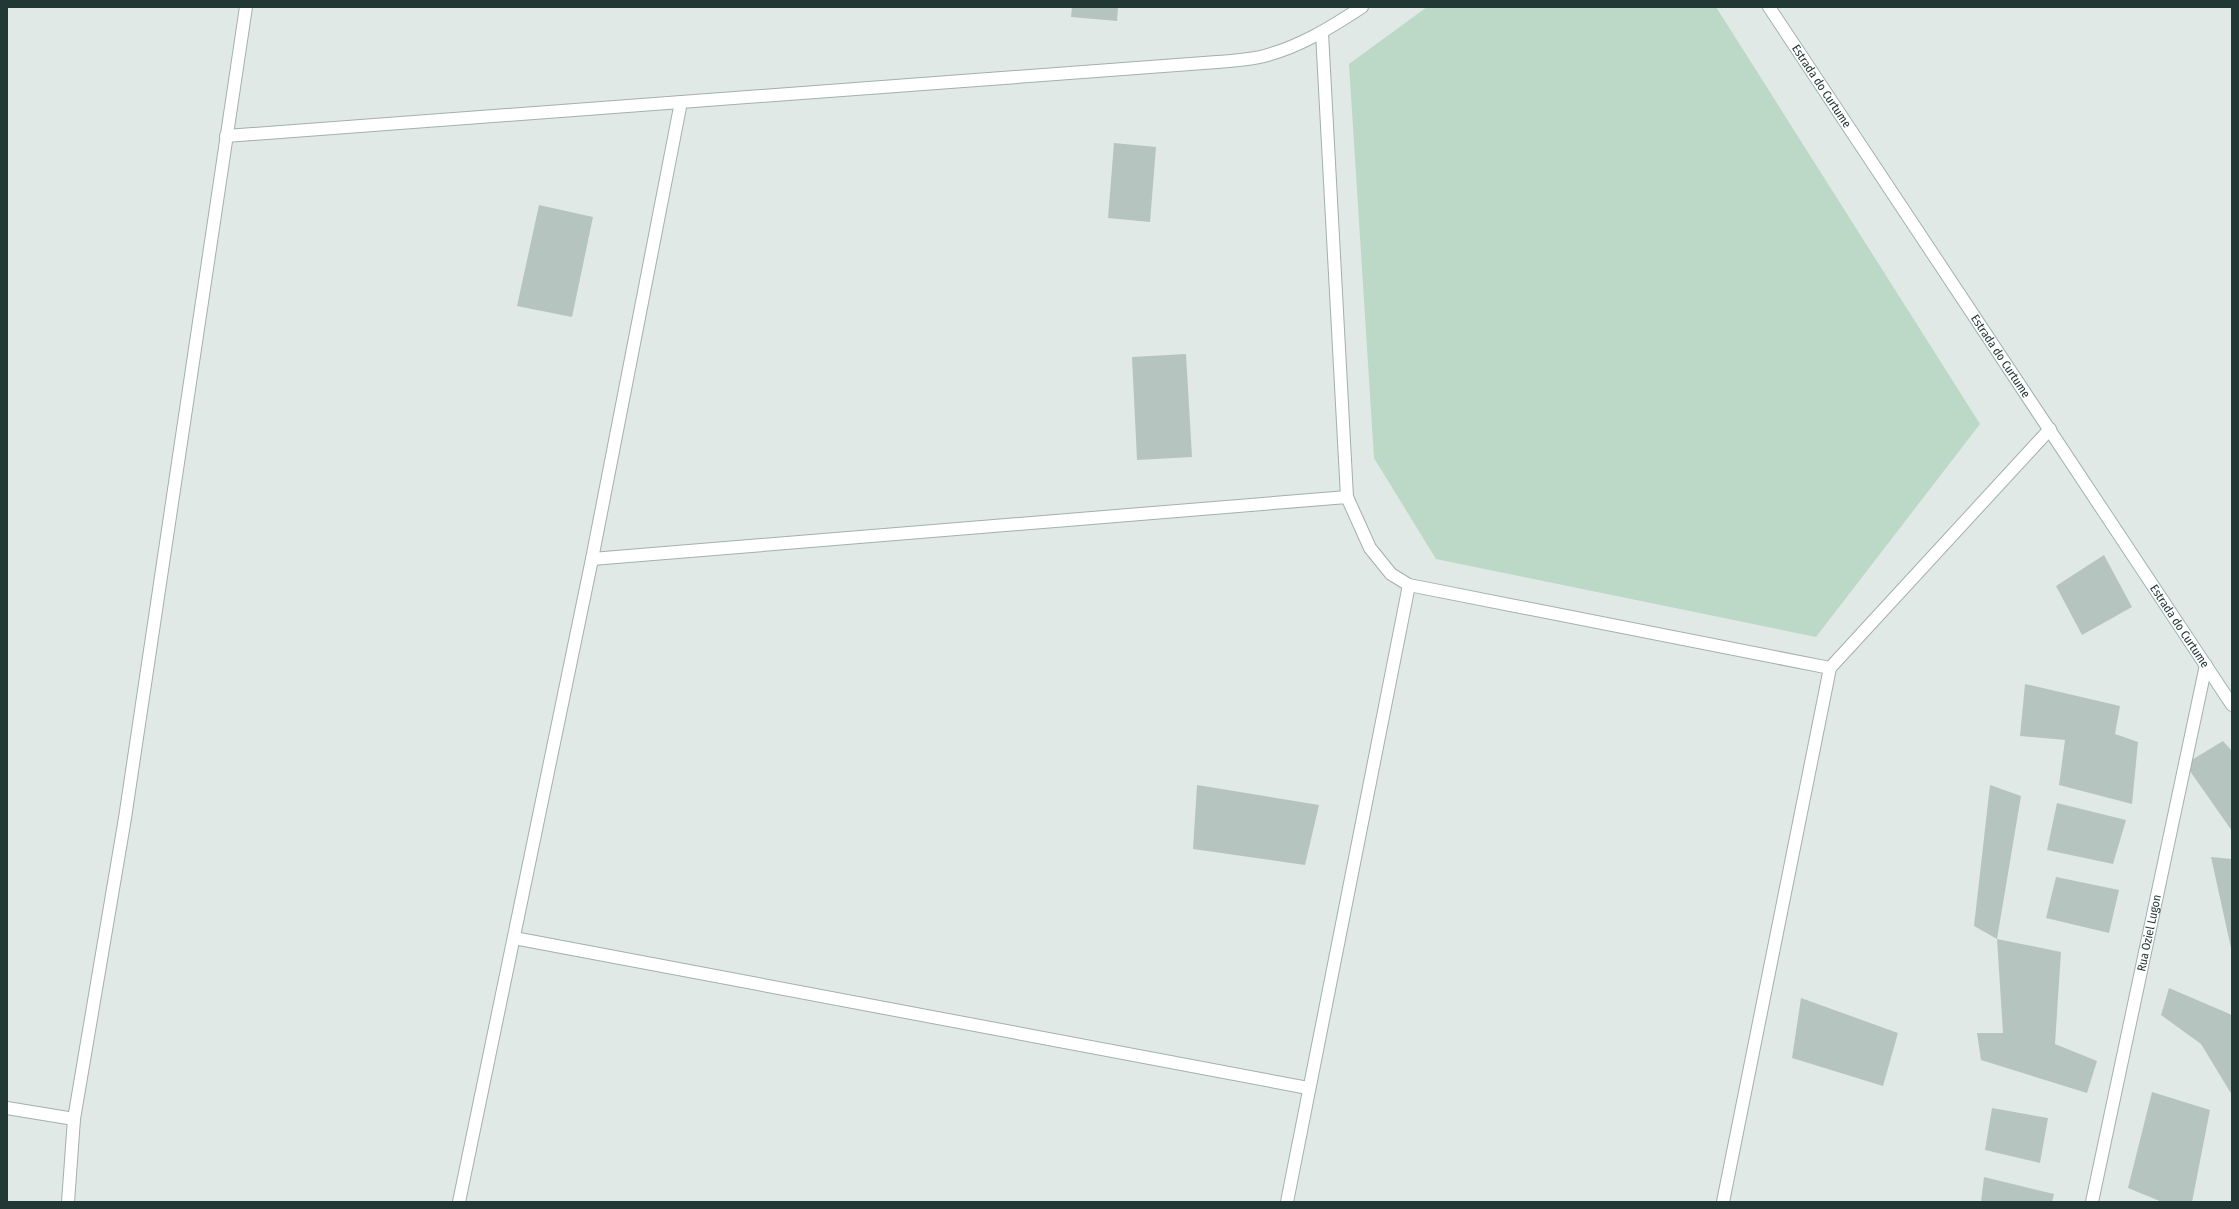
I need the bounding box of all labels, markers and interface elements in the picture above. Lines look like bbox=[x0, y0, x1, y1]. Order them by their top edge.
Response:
street label: Estrada do Curtume bbox=[1789, 42, 1854, 130]
street label: Estrada do Curtume bbox=[1968, 312, 2033, 400]
street label: Estrada do Curtume bbox=[2147, 582, 2212, 670]
street label: Rua Oziel Lugon bbox=[2134, 893, 2164, 973]

